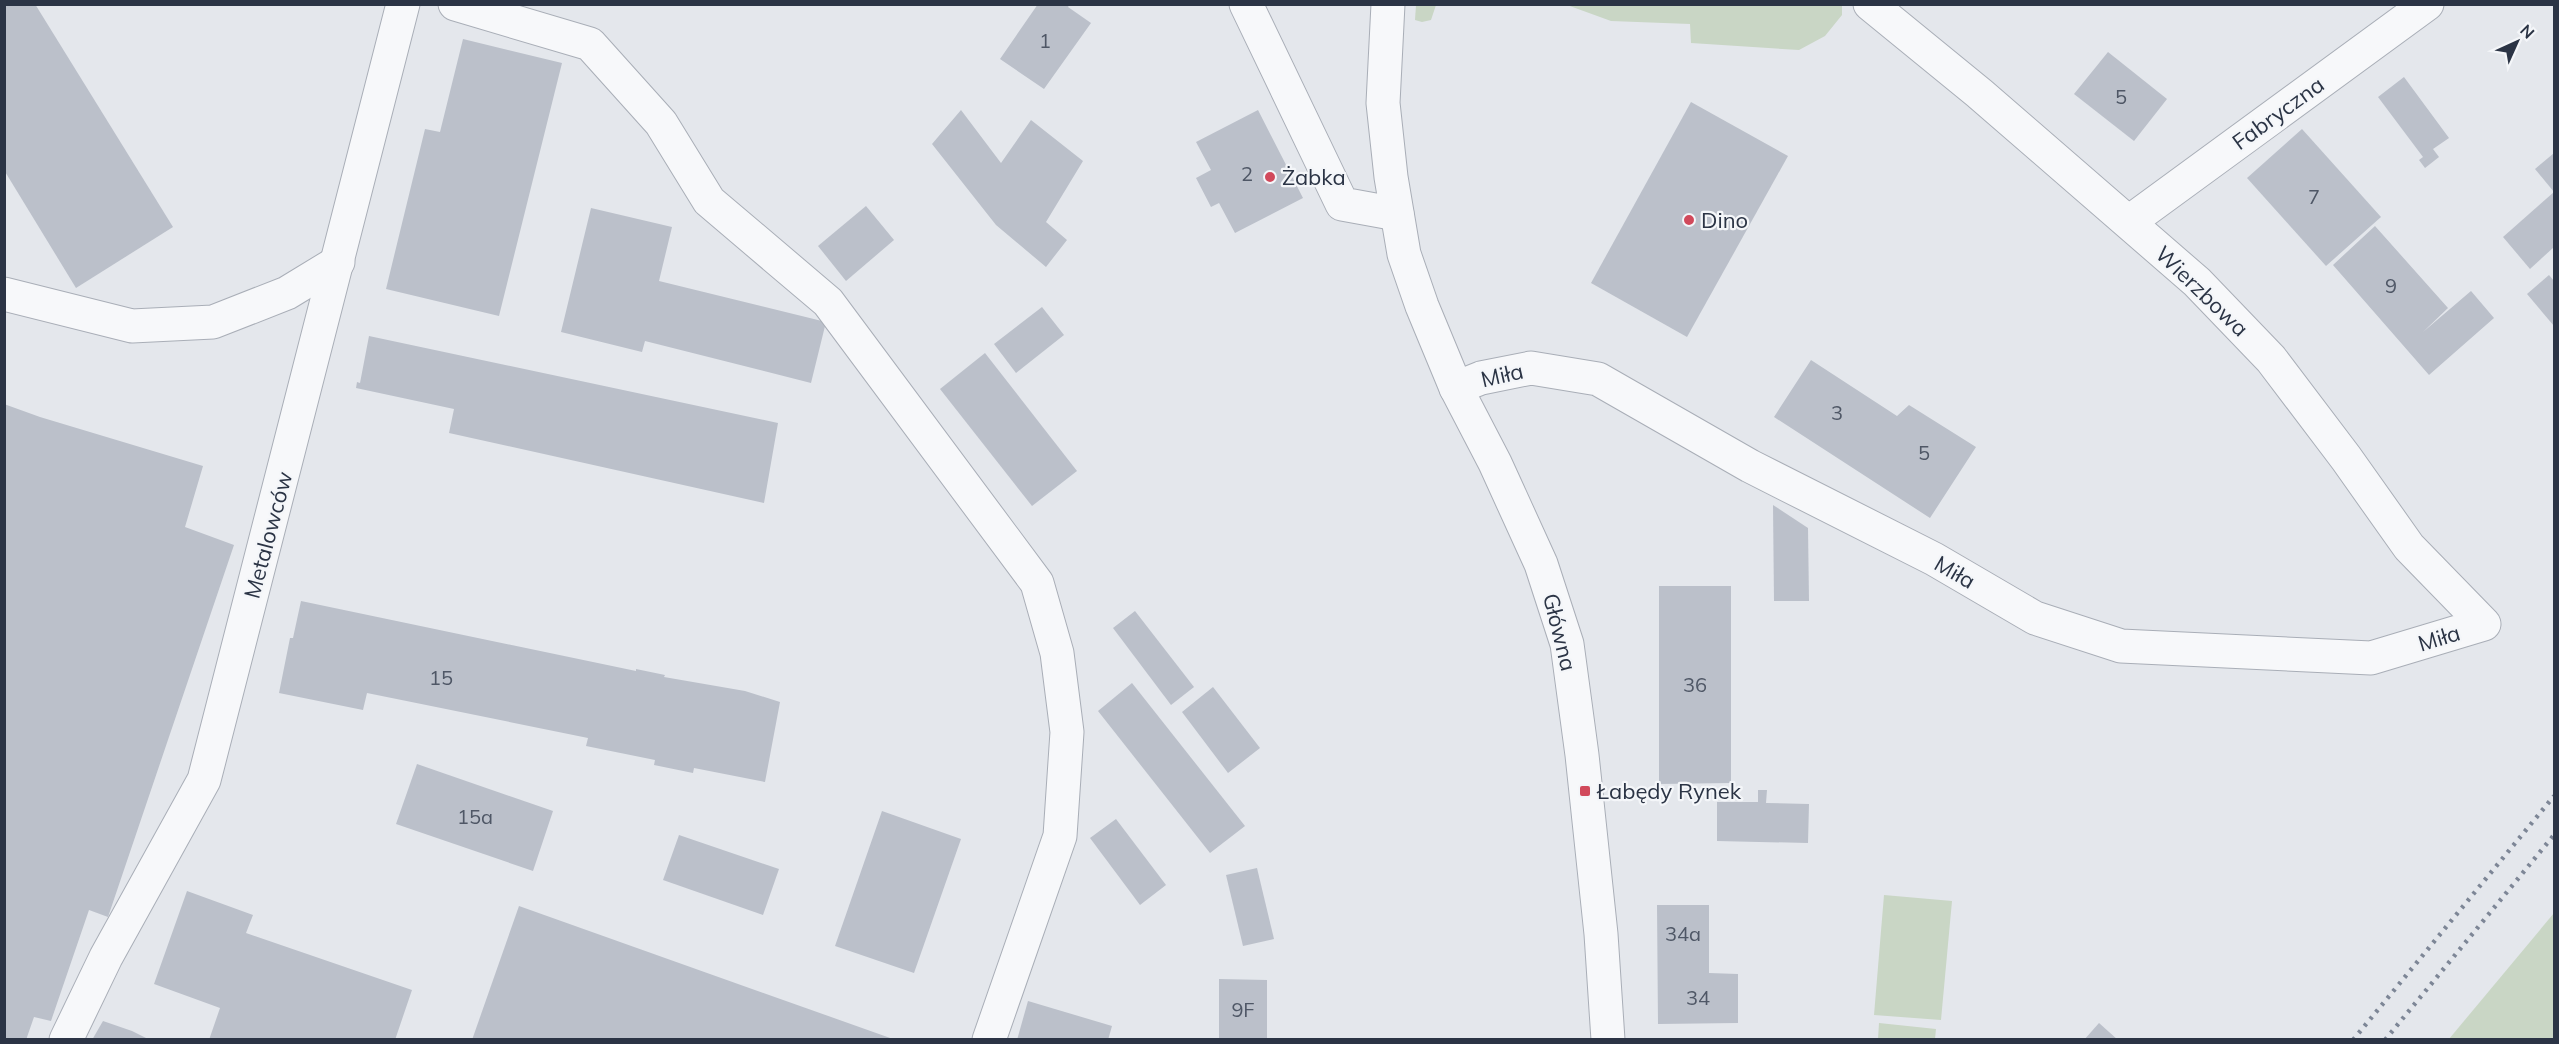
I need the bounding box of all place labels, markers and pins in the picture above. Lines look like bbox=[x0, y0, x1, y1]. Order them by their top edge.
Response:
place label: Żabka bbox=[1282, 163, 1346, 191]
marker: Żabka bbox=[1263, 170, 1277, 184]
place label: Dino bbox=[1701, 206, 1748, 234]
marker: Dino bbox=[1682, 213, 1696, 227]
place label: Łabędy Rynek bbox=[1596, 777, 1742, 805]
marker: Łabędy Rynek bbox=[1578, 784, 1592, 798]

